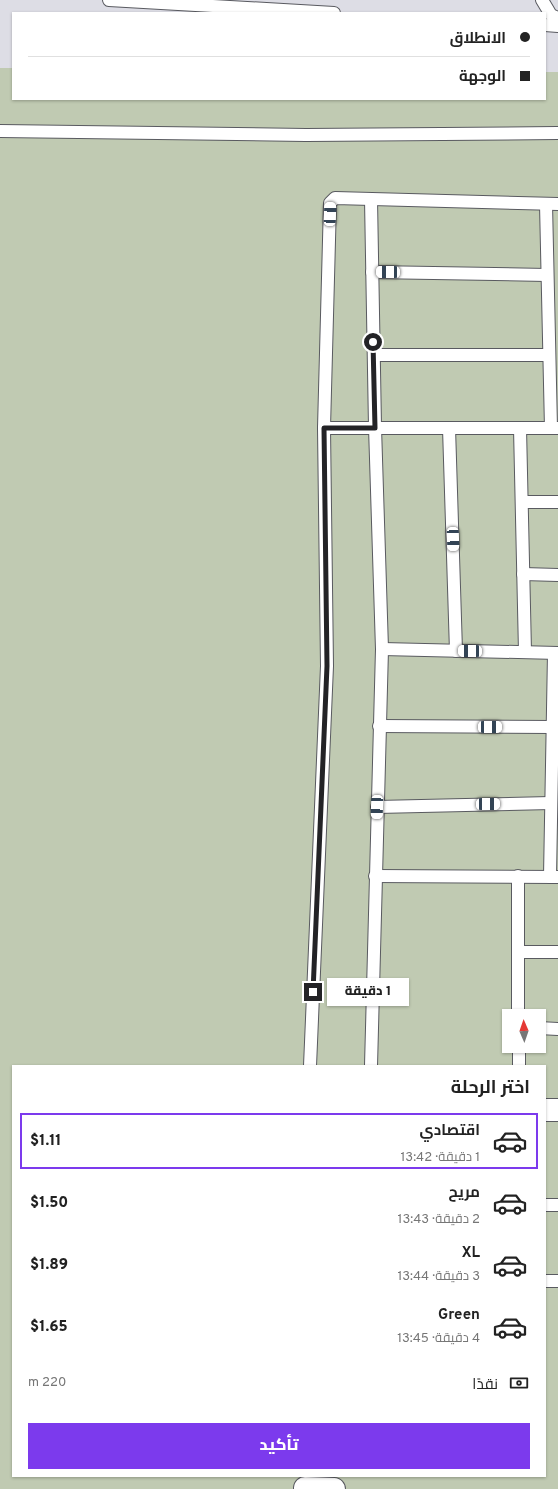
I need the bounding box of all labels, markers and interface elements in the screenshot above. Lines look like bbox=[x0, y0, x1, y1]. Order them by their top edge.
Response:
text: الانطلاق bbox=[450, 30, 506, 49]
text: الوجهة bbox=[459, 68, 506, 87]
car bbox=[324, 202, 336, 226]
car bbox=[376, 266, 400, 278]
route start bbox=[364, 333, 382, 351]
car bbox=[447, 527, 459, 551]
car bbox=[458, 645, 482, 657]
car bbox=[478, 721, 502, 733]
car bbox=[371, 795, 383, 819]
car bbox=[476, 798, 500, 810]
callout: 1 دقيقة bbox=[327, 978, 409, 1006]
route end bbox=[304, 983, 322, 1001]
text: 1 دقيقة bbox=[345, 984, 391, 1000]
north arrow bbox=[502, 1009, 546, 1053]
map controls bbox=[502, 1009, 546, 1053]
text: اختر الرحلة bbox=[451, 1077, 530, 1100]
text: اقتصادي bbox=[420, 1122, 480, 1141]
icon: car bbox=[492, 1123, 528, 1159]
text: $1.11 bbox=[30, 1132, 61, 1151]
text: 1 دقيقة · 13:42 bbox=[401, 1150, 480, 1166]
text: مريح bbox=[448, 1184, 480, 1203]
icon: car bbox=[492, 1185, 528, 1221]
text: $1.50 bbox=[30, 1194, 68, 1213]
text: 2 دقيقة · 13:43 bbox=[398, 1212, 480, 1228]
text: XL bbox=[462, 1244, 480, 1263]
icon: car bbox=[492, 1247, 528, 1283]
text: $1.89 bbox=[30, 1256, 68, 1275]
text: 3 دقيقة · 13:44 bbox=[397, 1269, 480, 1285]
text: Green bbox=[438, 1306, 480, 1325]
icon: car bbox=[492, 1309, 528, 1345]
text: $1.65 bbox=[30, 1318, 68, 1337]
text: 4 دقيقة · 13:45 bbox=[397, 1331, 480, 1347]
icon: cash bbox=[508, 1372, 530, 1394]
text: 220 m bbox=[28, 1375, 66, 1391]
text: نقدًا bbox=[472, 1376, 498, 1395]
button: تأكيد bbox=[28, 1423, 530, 1469]

